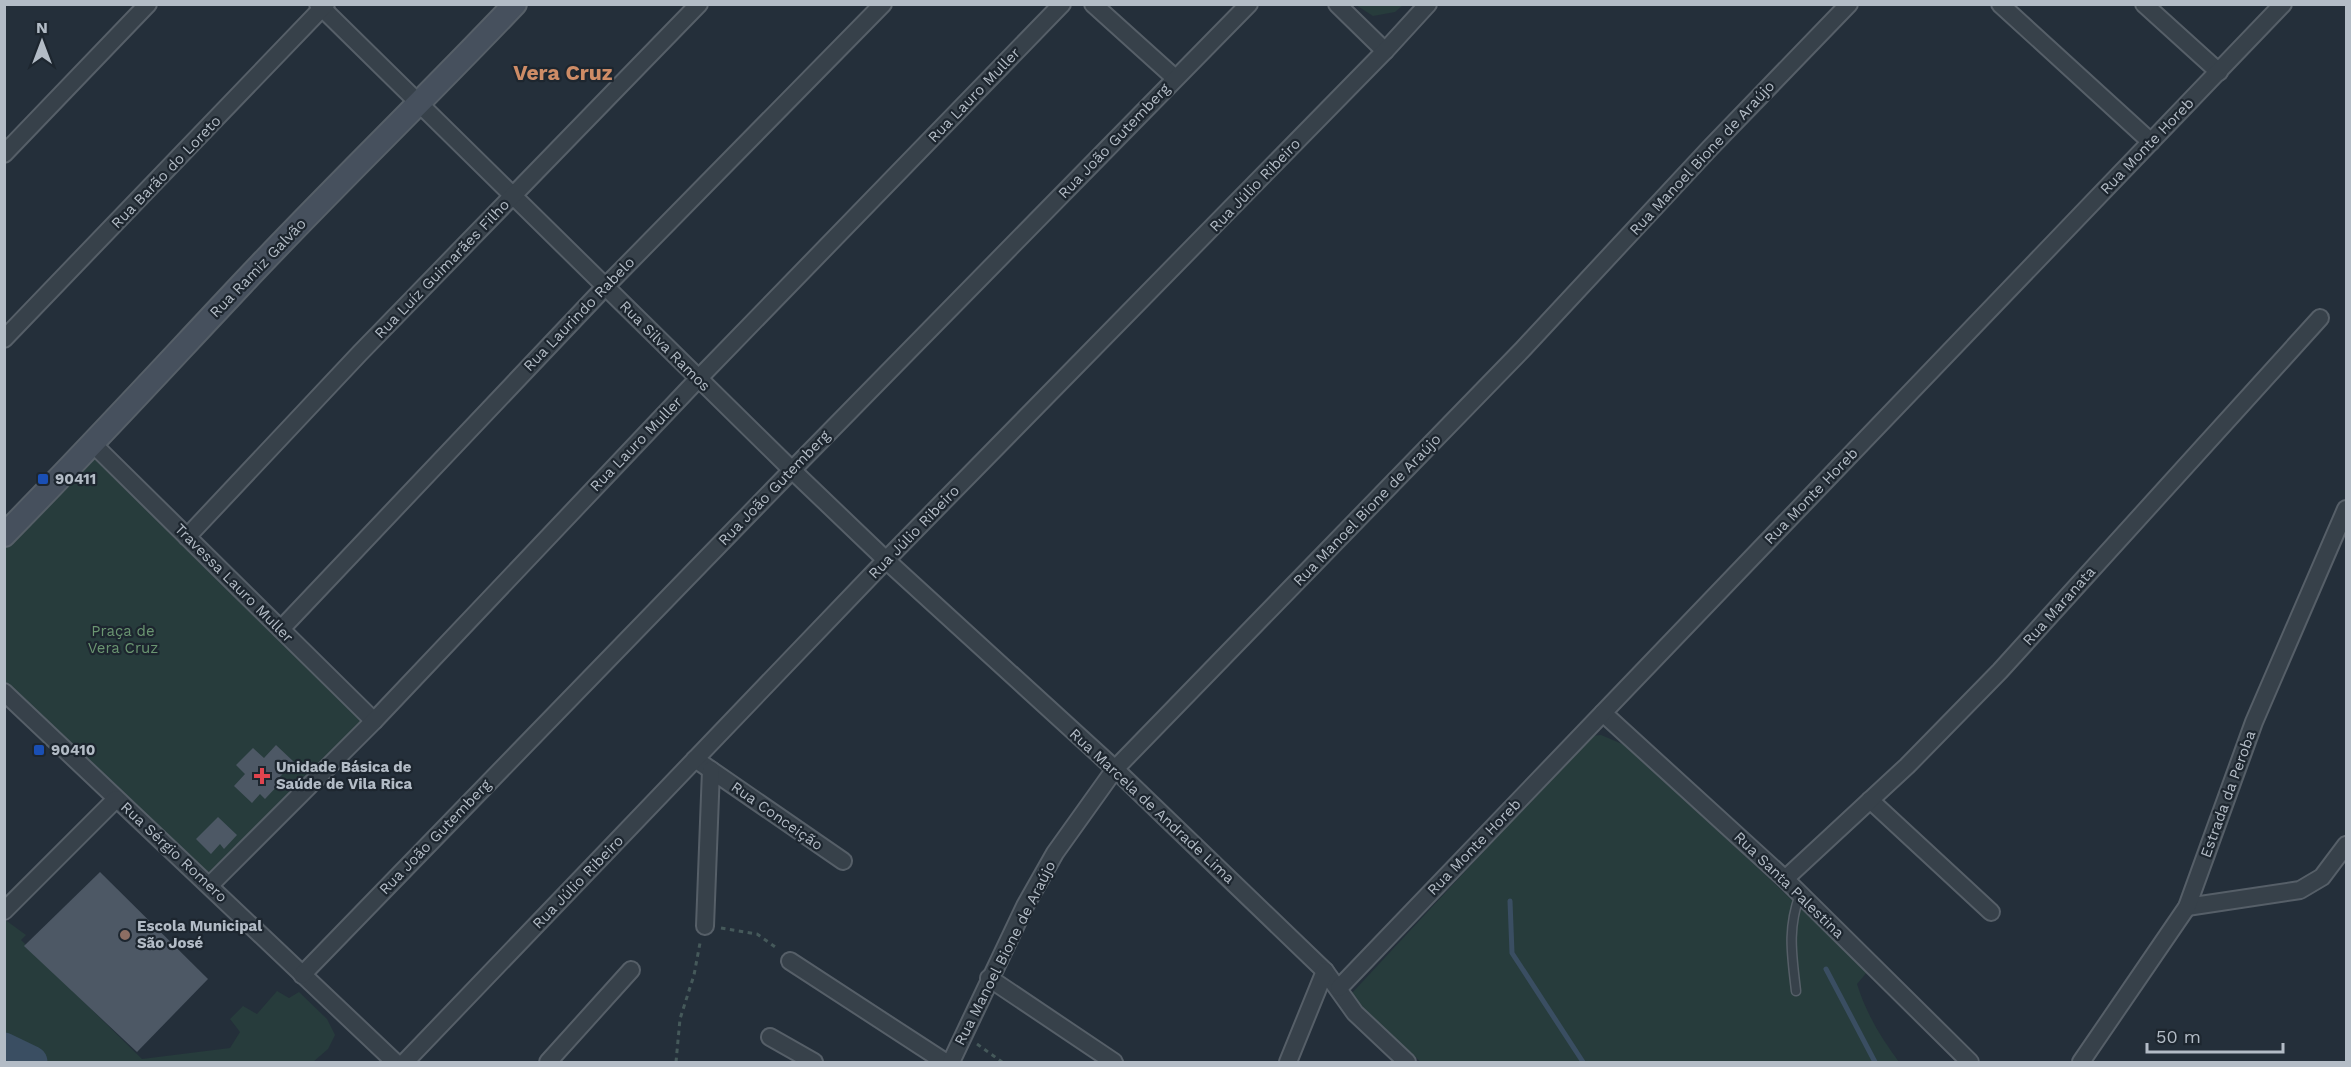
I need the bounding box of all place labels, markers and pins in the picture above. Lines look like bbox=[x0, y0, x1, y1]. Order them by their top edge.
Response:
place label: 90411 bbox=[55, 470, 96, 488]
marker: 90411 bbox=[36, 472, 50, 486]
place label: 90410 bbox=[51, 741, 95, 759]
marker: 90410 bbox=[32, 743, 46, 757]
place label: Unidade Básica de Saúde de Vila Rica bbox=[276, 758, 413, 793]
marker: Unidade Básica de Saúde de Vila Rica bbox=[253, 767, 271, 785]
place label: Escola Municipal São José bbox=[137, 917, 262, 952]
marker: Escola Municipal São José bbox=[118, 928, 132, 942]

